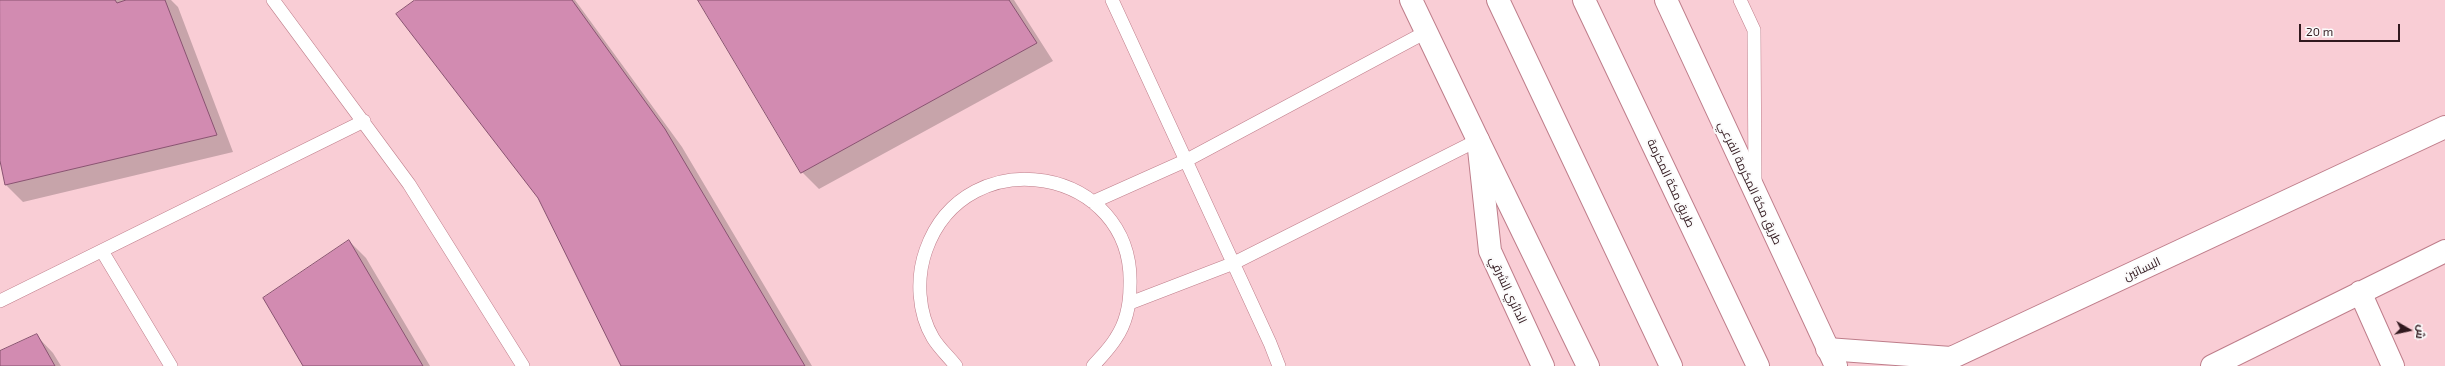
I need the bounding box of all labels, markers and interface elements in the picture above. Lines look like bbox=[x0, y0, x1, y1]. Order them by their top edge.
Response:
scale bar bbox=[2301, 16, 2402, 42]
text: 20 m bbox=[2306, 24, 2333, 38]
street label: طريق مكة المكرمة الفرعي bbox=[1715, 119, 1785, 247]
street label: طريق مكة المكرمة bbox=[1644, 136, 1698, 230]
street label: الدائري الشرقي bbox=[1486, 254, 1530, 326]
street label: البساتين bbox=[2121, 254, 2163, 284]
north arrow bbox=[2389, 310, 2429, 350]
text: ش bbox=[2414, 324, 2429, 340]

